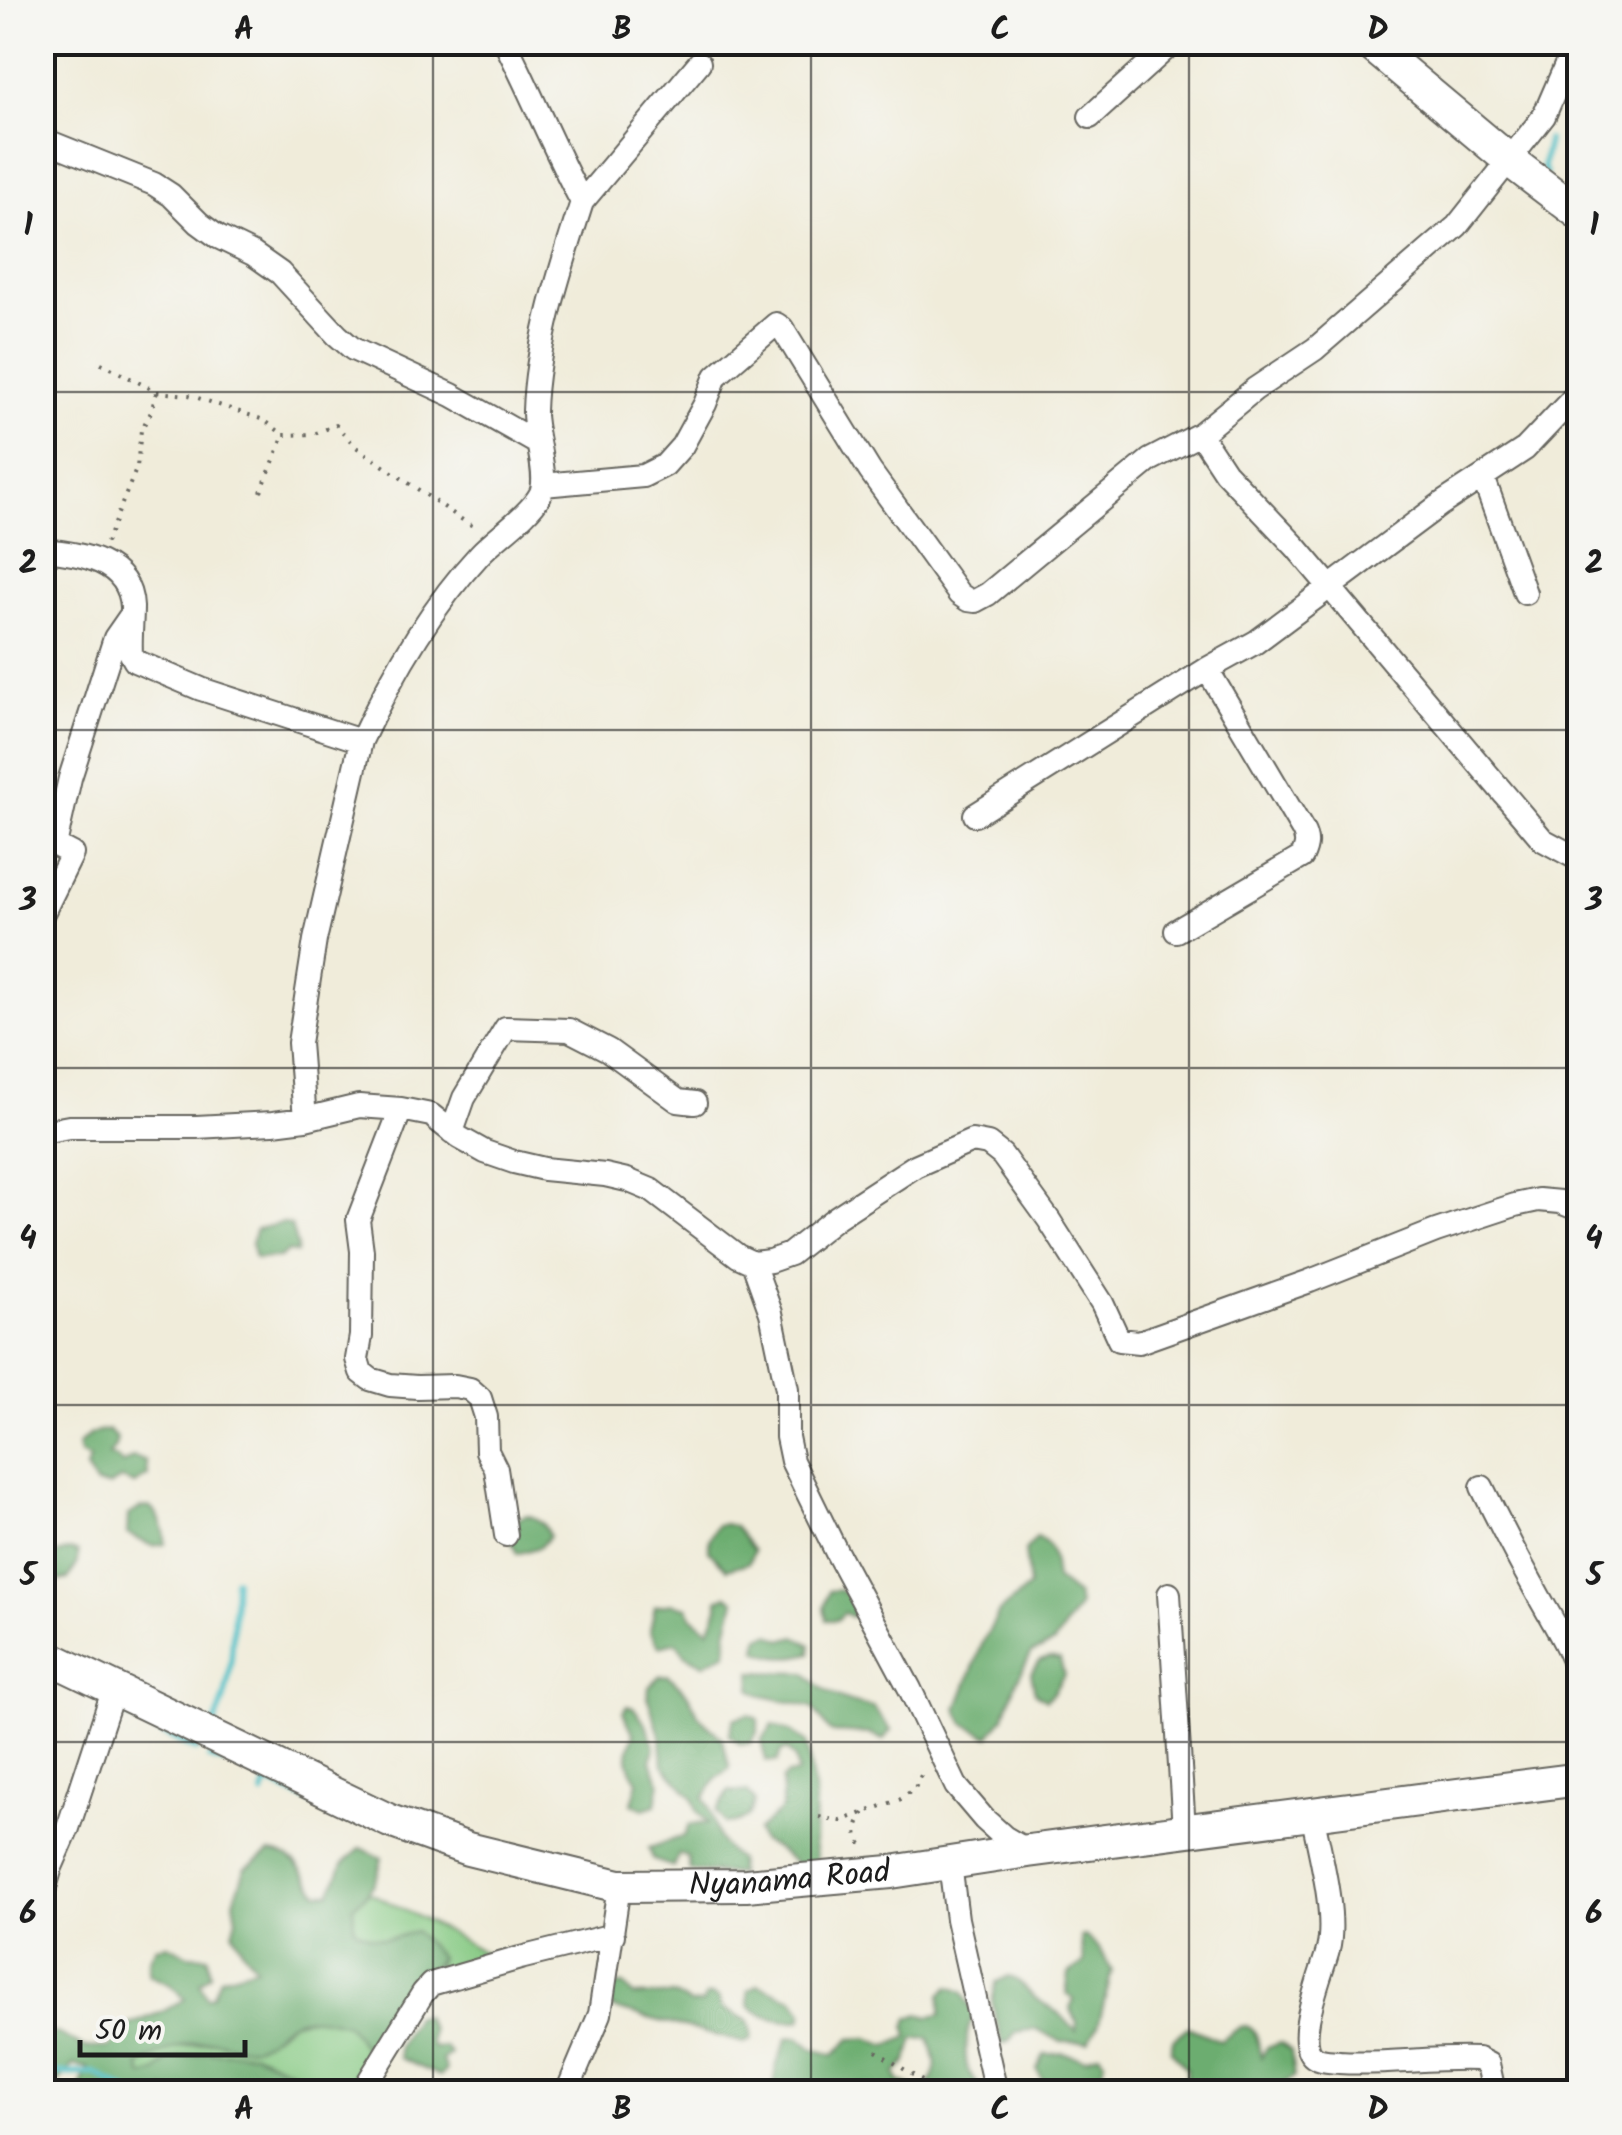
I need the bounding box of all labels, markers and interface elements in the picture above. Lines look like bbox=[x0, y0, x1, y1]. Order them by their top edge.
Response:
text: A bbox=[234, 5, 254, 56]
text: B bbox=[612, 5, 632, 56]
text: C bbox=[990, 5, 1010, 56]
text: D bbox=[1367, 5, 1389, 56]
text: 1 bbox=[23, 201, 33, 252]
text: 1 bbox=[1589, 201, 1599, 252]
text: 2 bbox=[19, 539, 37, 590]
text: 2 bbox=[1585, 539, 1603, 590]
text: 3 bbox=[18, 876, 37, 927]
text: 3 bbox=[1584, 876, 1603, 927]
text: 4 bbox=[19, 1214, 37, 1265]
text: 4 bbox=[1585, 1214, 1603, 1265]
text: 5 bbox=[19, 1551, 39, 1602]
text: 5 bbox=[1585, 1551, 1605, 1602]
street label: Nyanama Road bbox=[689, 1847, 893, 1911]
text: 6 bbox=[19, 1889, 37, 1940]
text: 6 bbox=[1585, 1889, 1603, 1940]
scale bar bbox=[80, 1995, 245, 2057]
text: 50 m bbox=[95, 2008, 162, 2056]
text: A bbox=[234, 2085, 254, 2135]
text: B bbox=[612, 2085, 632, 2135]
text: C bbox=[990, 2085, 1010, 2135]
text: D bbox=[1367, 2085, 1389, 2135]

